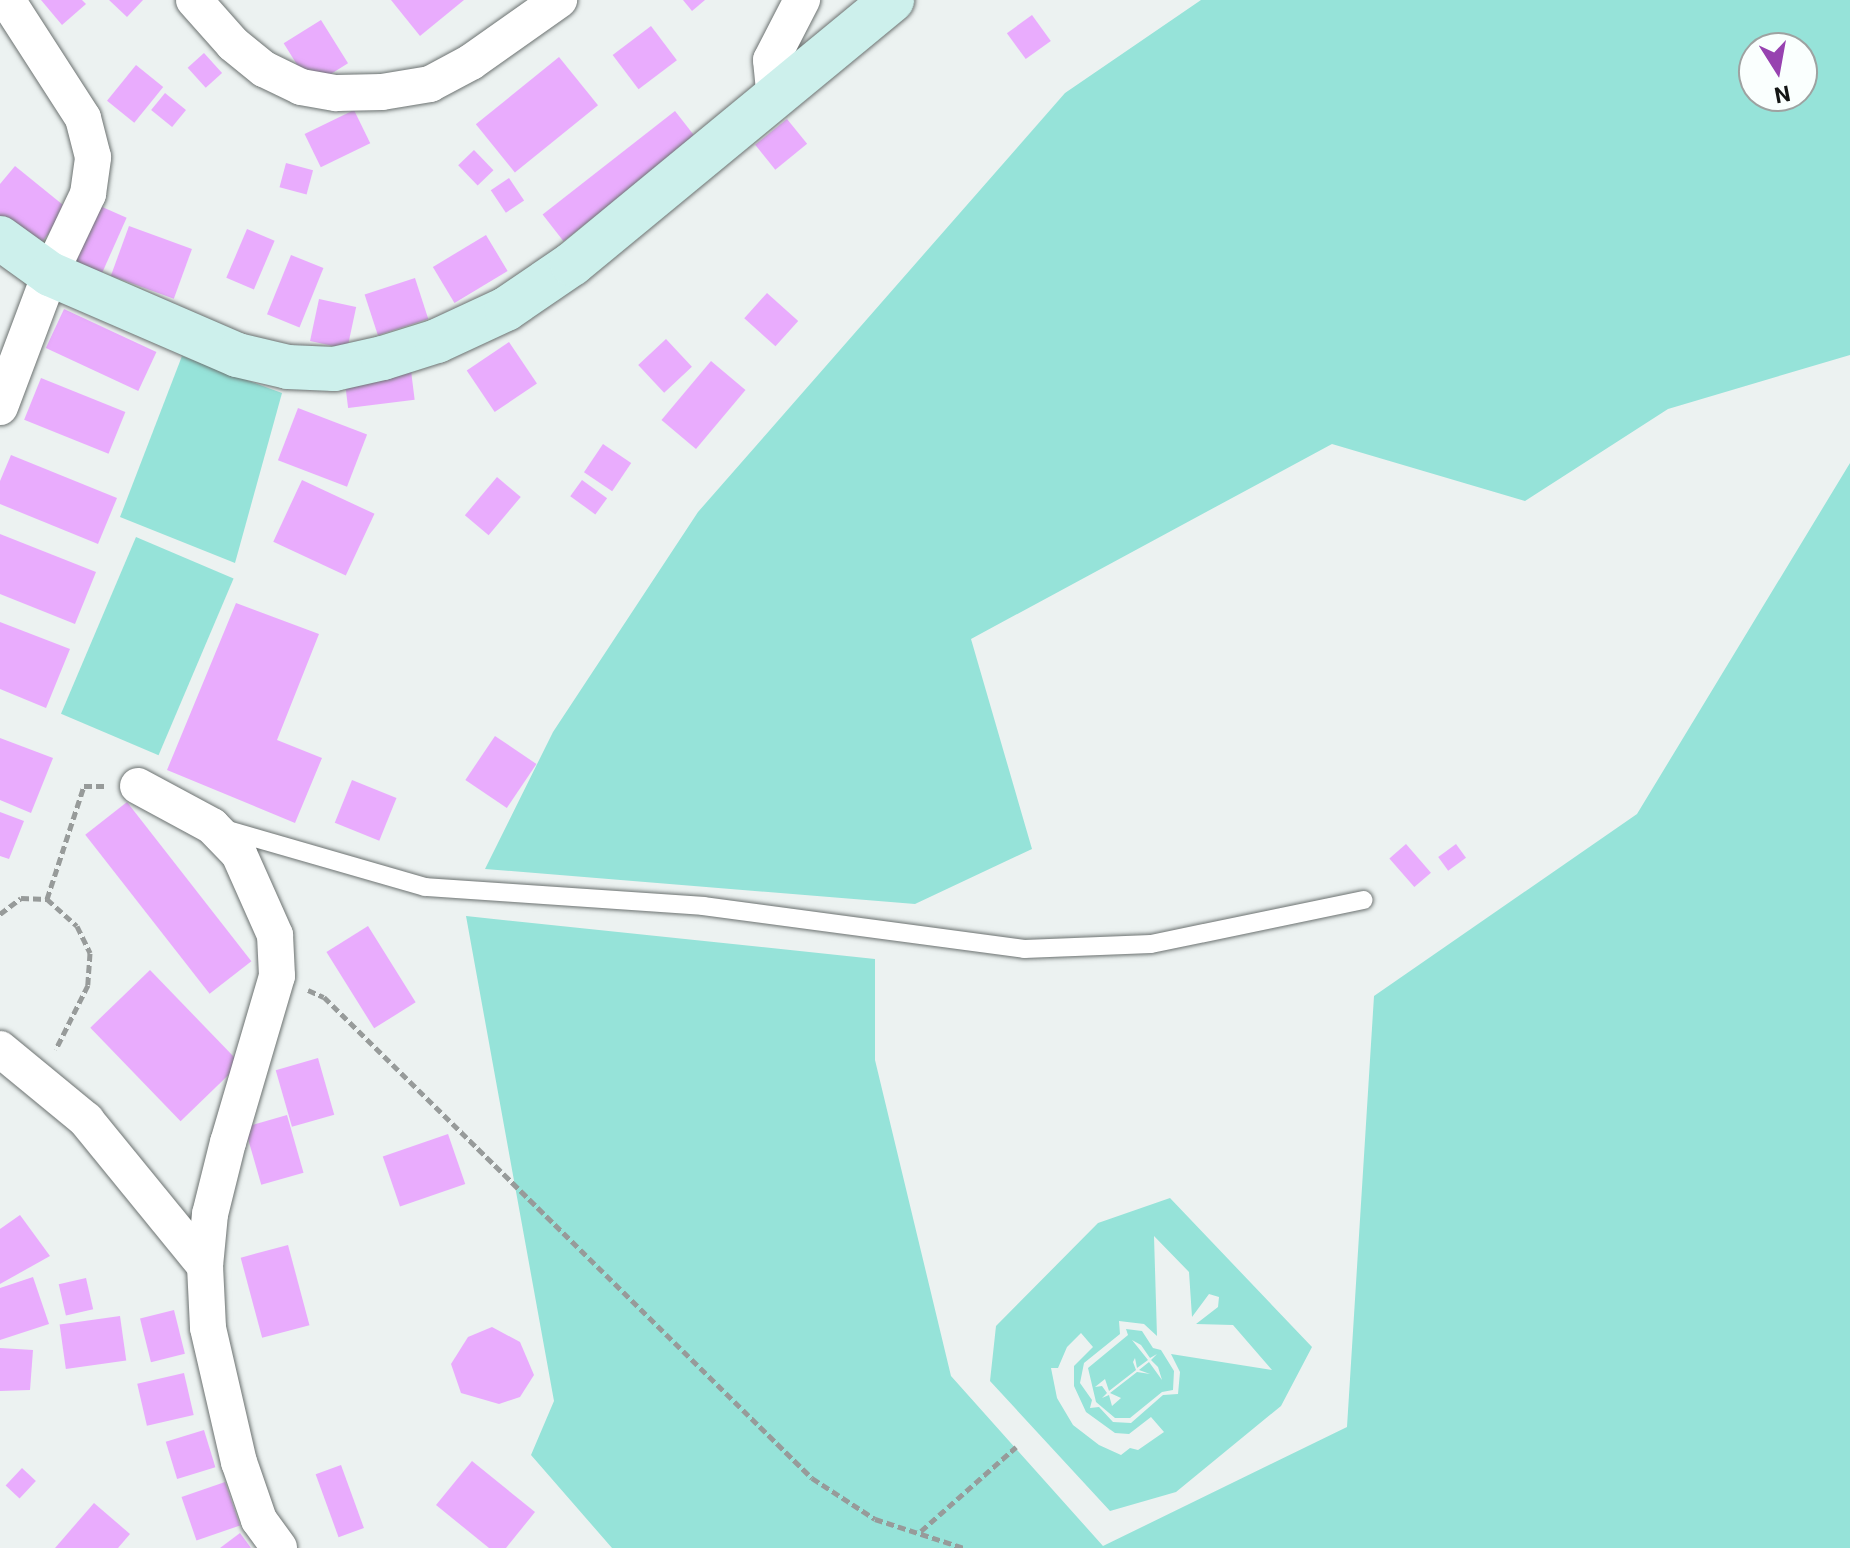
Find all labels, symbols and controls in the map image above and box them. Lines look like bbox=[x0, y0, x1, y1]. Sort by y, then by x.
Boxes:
north arrow bbox=[1738, 32, 1818, 112]
text: N bbox=[1772, 80, 1792, 108]

